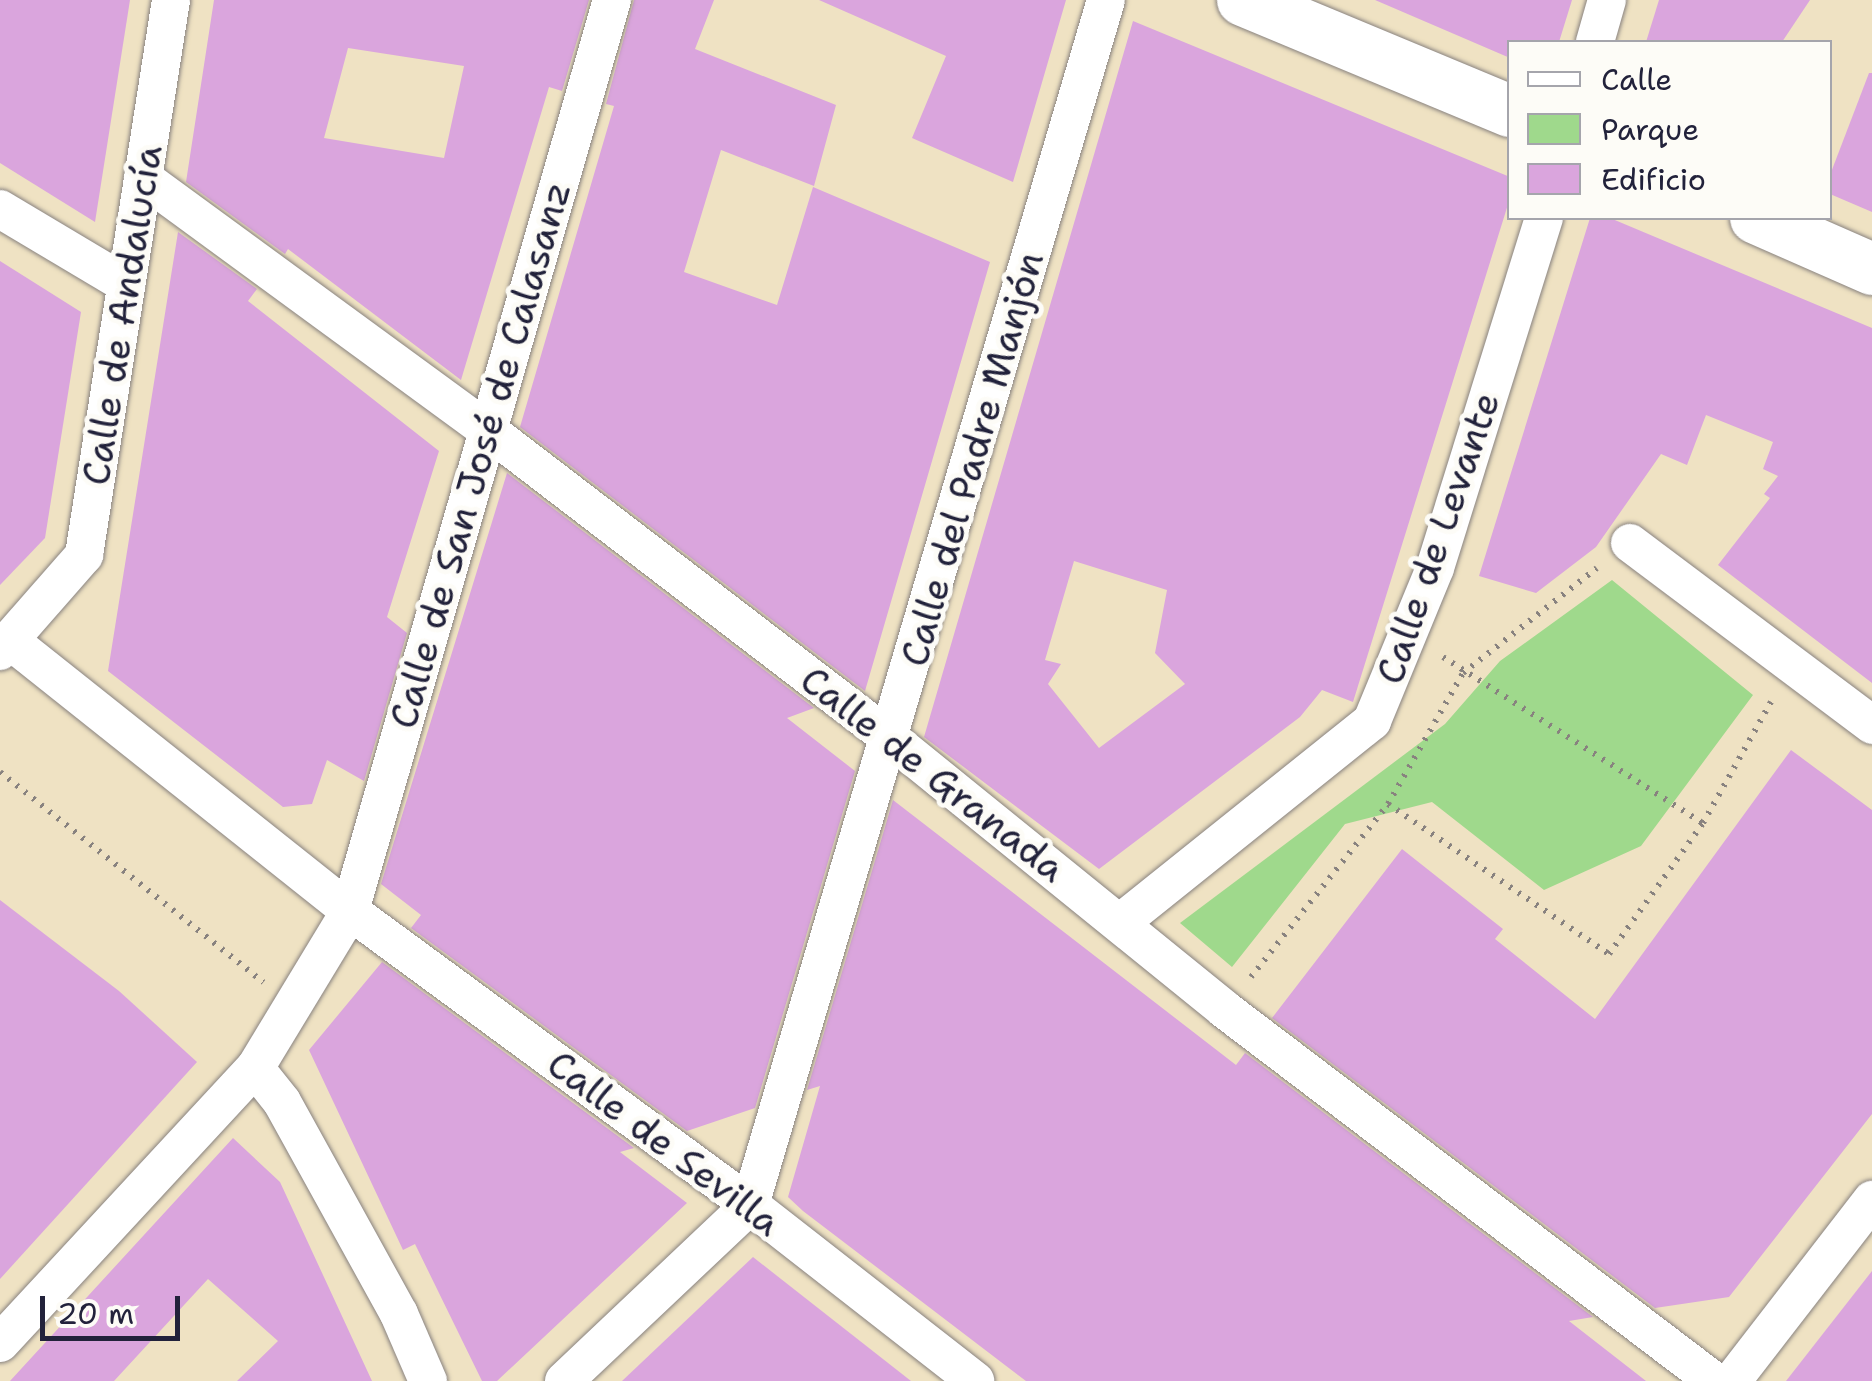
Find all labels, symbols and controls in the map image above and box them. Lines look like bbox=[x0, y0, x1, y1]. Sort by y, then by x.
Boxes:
legend bbox=[1507, 40, 1832, 220]
text: Calle bbox=[1601, 59, 1672, 100]
text: Parque bbox=[1601, 109, 1699, 150]
street label: Calle de Andalucía bbox=[73, 142, 171, 488]
text: Edificio bbox=[1601, 159, 1706, 200]
street label: Calle de San José de Calasanz bbox=[380, 176, 580, 734]
street label: Calle del Padre Manjón bbox=[891, 247, 1053, 671]
street label: Calle de Levante bbox=[1367, 386, 1509, 690]
street label: Calle de Granada bbox=[792, 656, 1074, 892]
street label: Calle de Sevilla bbox=[539, 1041, 789, 1245]
scale bar bbox=[45, 1276, 185, 1338]
text: 20 m bbox=[57, 1293, 134, 1334]

